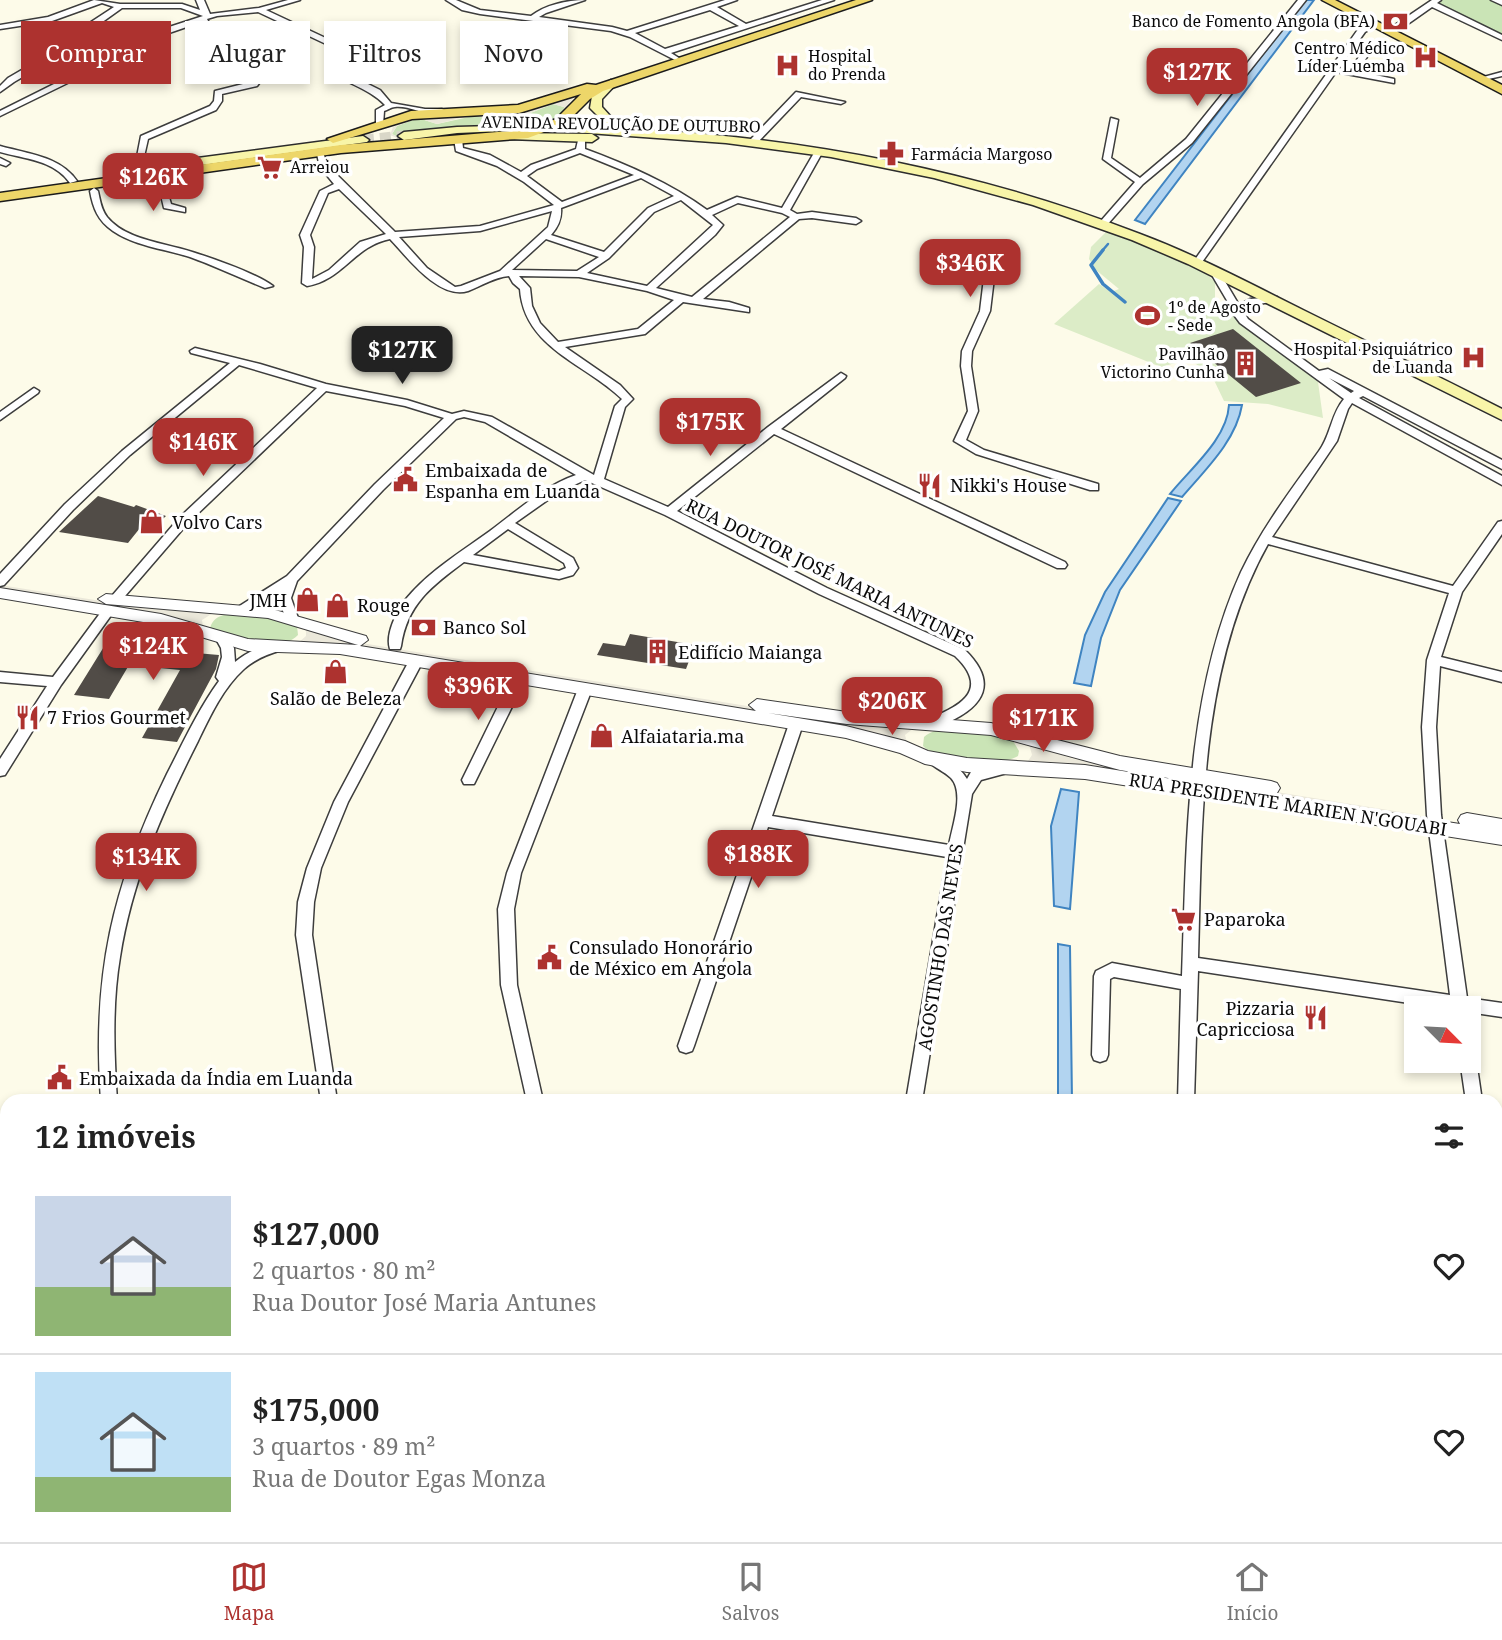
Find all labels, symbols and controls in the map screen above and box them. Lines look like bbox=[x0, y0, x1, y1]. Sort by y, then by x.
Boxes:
bank icon: Banco de Fomento Angola (BFA) bbox=[1381, 7, 1409, 35]
place label: Banco de Fomento Angola (BFA) bbox=[1132, 10, 1375, 32]
chip: Comprar bbox=[21, 21, 171, 84]
chip: Alugar bbox=[185, 21, 310, 84]
chip: Filtros bbox=[324, 21, 446, 84]
chip: Novo bbox=[460, 21, 568, 84]
place label: Centro Médico Líder Luemba bbox=[1294, 37, 1405, 77]
hospital icon: Centro Médico Líder Luemba bbox=[1411, 43, 1439, 71]
place label: Hospital do Prenda bbox=[808, 45, 886, 85]
pin: $127K bbox=[1148, 48, 1246, 108]
hospital icon: Hospital do Prenda bbox=[774, 51, 802, 79]
text: $127K bbox=[1163, 55, 1231, 87]
street label: AVENIDA REVOLUÇÃO DE OUTUBRO bbox=[481, 111, 761, 137]
pharmacy icon: Farmácia Margoso bbox=[877, 140, 905, 168]
place label: Farmácia Margoso bbox=[911, 143, 1052, 165]
supermarket icon: Arreiou bbox=[256, 153, 284, 181]
pin: $126K bbox=[104, 154, 202, 213]
place label: Arreiou bbox=[290, 156, 349, 178]
text: $126K bbox=[119, 160, 187, 192]
pin: $346K bbox=[921, 240, 1019, 299]
text: $346K bbox=[936, 246, 1004, 278]
place label: 1º de Agosto - Sede bbox=[1168, 296, 1261, 336]
sports icon: 1º de Agosto - Sede bbox=[1134, 302, 1162, 330]
pin: $127K bbox=[353, 326, 451, 386]
text: $127K bbox=[368, 333, 436, 365]
place label: Hospital Psiquiátrico de Luanda bbox=[1294, 338, 1453, 378]
place label: Pavilhão Victorino Cunha bbox=[1101, 343, 1225, 383]
hospital icon: Hospital Psiquiátrico de Luanda bbox=[1459, 344, 1487, 372]
building icon: Pavilhão Victorino Cunha bbox=[1231, 349, 1259, 377]
pin: $175K bbox=[661, 398, 759, 458]
text: $175K bbox=[676, 405, 744, 437]
pin: $146K bbox=[154, 419, 252, 478]
text: $146K bbox=[169, 425, 237, 457]
place label: Embaixada de Espanha em Luanda bbox=[425, 458, 600, 503]
public building icon: Embaixada de Espanha em Luanda bbox=[391, 466, 419, 494]
restaurant icon: Nikki's House bbox=[916, 471, 944, 499]
place label: Nikki's House bbox=[950, 473, 1067, 497]
street label: RUA DOUTOR JOSÉ MARIA ANTUNES bbox=[682, 493, 978, 653]
shop icon: Volvo Cars bbox=[138, 508, 166, 536]
place label: Volvo Cars bbox=[172, 510, 262, 534]
shop icon: JMH bbox=[293, 586, 321, 614]
place label: JMH bbox=[248, 588, 287, 612]
shop icon: Rouge bbox=[323, 591, 351, 619]
place label: Rouge bbox=[357, 593, 410, 617]
bank icon: Banco Sol bbox=[409, 613, 437, 641]
place label: Banco Sol bbox=[443, 615, 527, 639]
pin: $124K bbox=[104, 622, 202, 682]
text: $124K bbox=[119, 629, 187, 661]
building icon: Edifício Maianga bbox=[644, 638, 672, 666]
place label: Edifício Maianga bbox=[678, 640, 822, 664]
shop icon: Salão de Beleza bbox=[322, 657, 350, 685]
pin: $396K bbox=[429, 662, 527, 722]
text: $396K bbox=[444, 669, 512, 701]
pin: $206K bbox=[843, 678, 941, 737]
text: $206K bbox=[858, 684, 926, 716]
place label: Salão de Beleza bbox=[270, 686, 402, 710]
pin: $171K bbox=[994, 694, 1092, 754]
text: $171K bbox=[1009, 701, 1077, 733]
restaurant icon: 7 Frios Gourmet bbox=[13, 703, 41, 731]
place label: 7 Frios Gourmet bbox=[47, 705, 186, 729]
shop icon: Alfaiataria.ma bbox=[587, 722, 615, 750]
place label: Alfaiataria.ma bbox=[621, 724, 744, 748]
street label: RUA PRESIDENTE MARIEN N'GOUABI bbox=[1127, 767, 1449, 841]
pin: $188K bbox=[709, 830, 807, 890]
pin: $134K bbox=[97, 834, 195, 893]
text: $188K bbox=[724, 837, 792, 869]
text: $134K bbox=[112, 840, 180, 872]
street label: AGOSTINHO DAS NEVES bbox=[912, 842, 968, 1052]
supermarket icon: Paparoka bbox=[1170, 905, 1198, 933]
place label: Paparoka bbox=[1204, 907, 1286, 931]
place label: Consulado Honorário de México em Angola bbox=[569, 935, 753, 980]
public building icon: Consulado Honorário de México em Angola bbox=[535, 943, 563, 971]
place label: Pizzaria Capricciosa bbox=[1196, 996, 1295, 1041]
north arrow bbox=[1404, 996, 1480, 1073]
map controls bbox=[1404, 996, 1481, 1073]
restaurant icon: Pizzaria Capricciosa bbox=[1301, 1004, 1329, 1032]
public building icon: Embaixada da Índia em Luanda bbox=[45, 1064, 73, 1092]
place label: Embaixada da Índia em Luanda bbox=[79, 1066, 353, 1090]
text: 12 imóveis bbox=[35, 1116, 196, 1157]
icon: filters bbox=[1430, 1117, 1468, 1155]
text: $127,000 bbox=[252, 1213, 379, 1254]
icon: home bbox=[91, 1224, 175, 1308]
icon: heart bbox=[1430, 1247, 1468, 1285]
text: 2 quartos · 80 m² bbox=[252, 1254, 435, 1286]
text: Rua Doutor José Maria Antunes bbox=[252, 1286, 596, 1318]
text: $175,000 bbox=[252, 1389, 379, 1430]
icon: home bbox=[91, 1400, 175, 1484]
icon: heart bbox=[1430, 1423, 1468, 1461]
text: 3 quartos · 89 m² bbox=[252, 1430, 435, 1462]
text: Rua de Doutor Egas Monza bbox=[252, 1462, 546, 1494]
tab: Mapa bbox=[224, 1558, 275, 1626]
tab: Salvos bbox=[722, 1558, 779, 1626]
tab: Início bbox=[1227, 1558, 1278, 1626]

